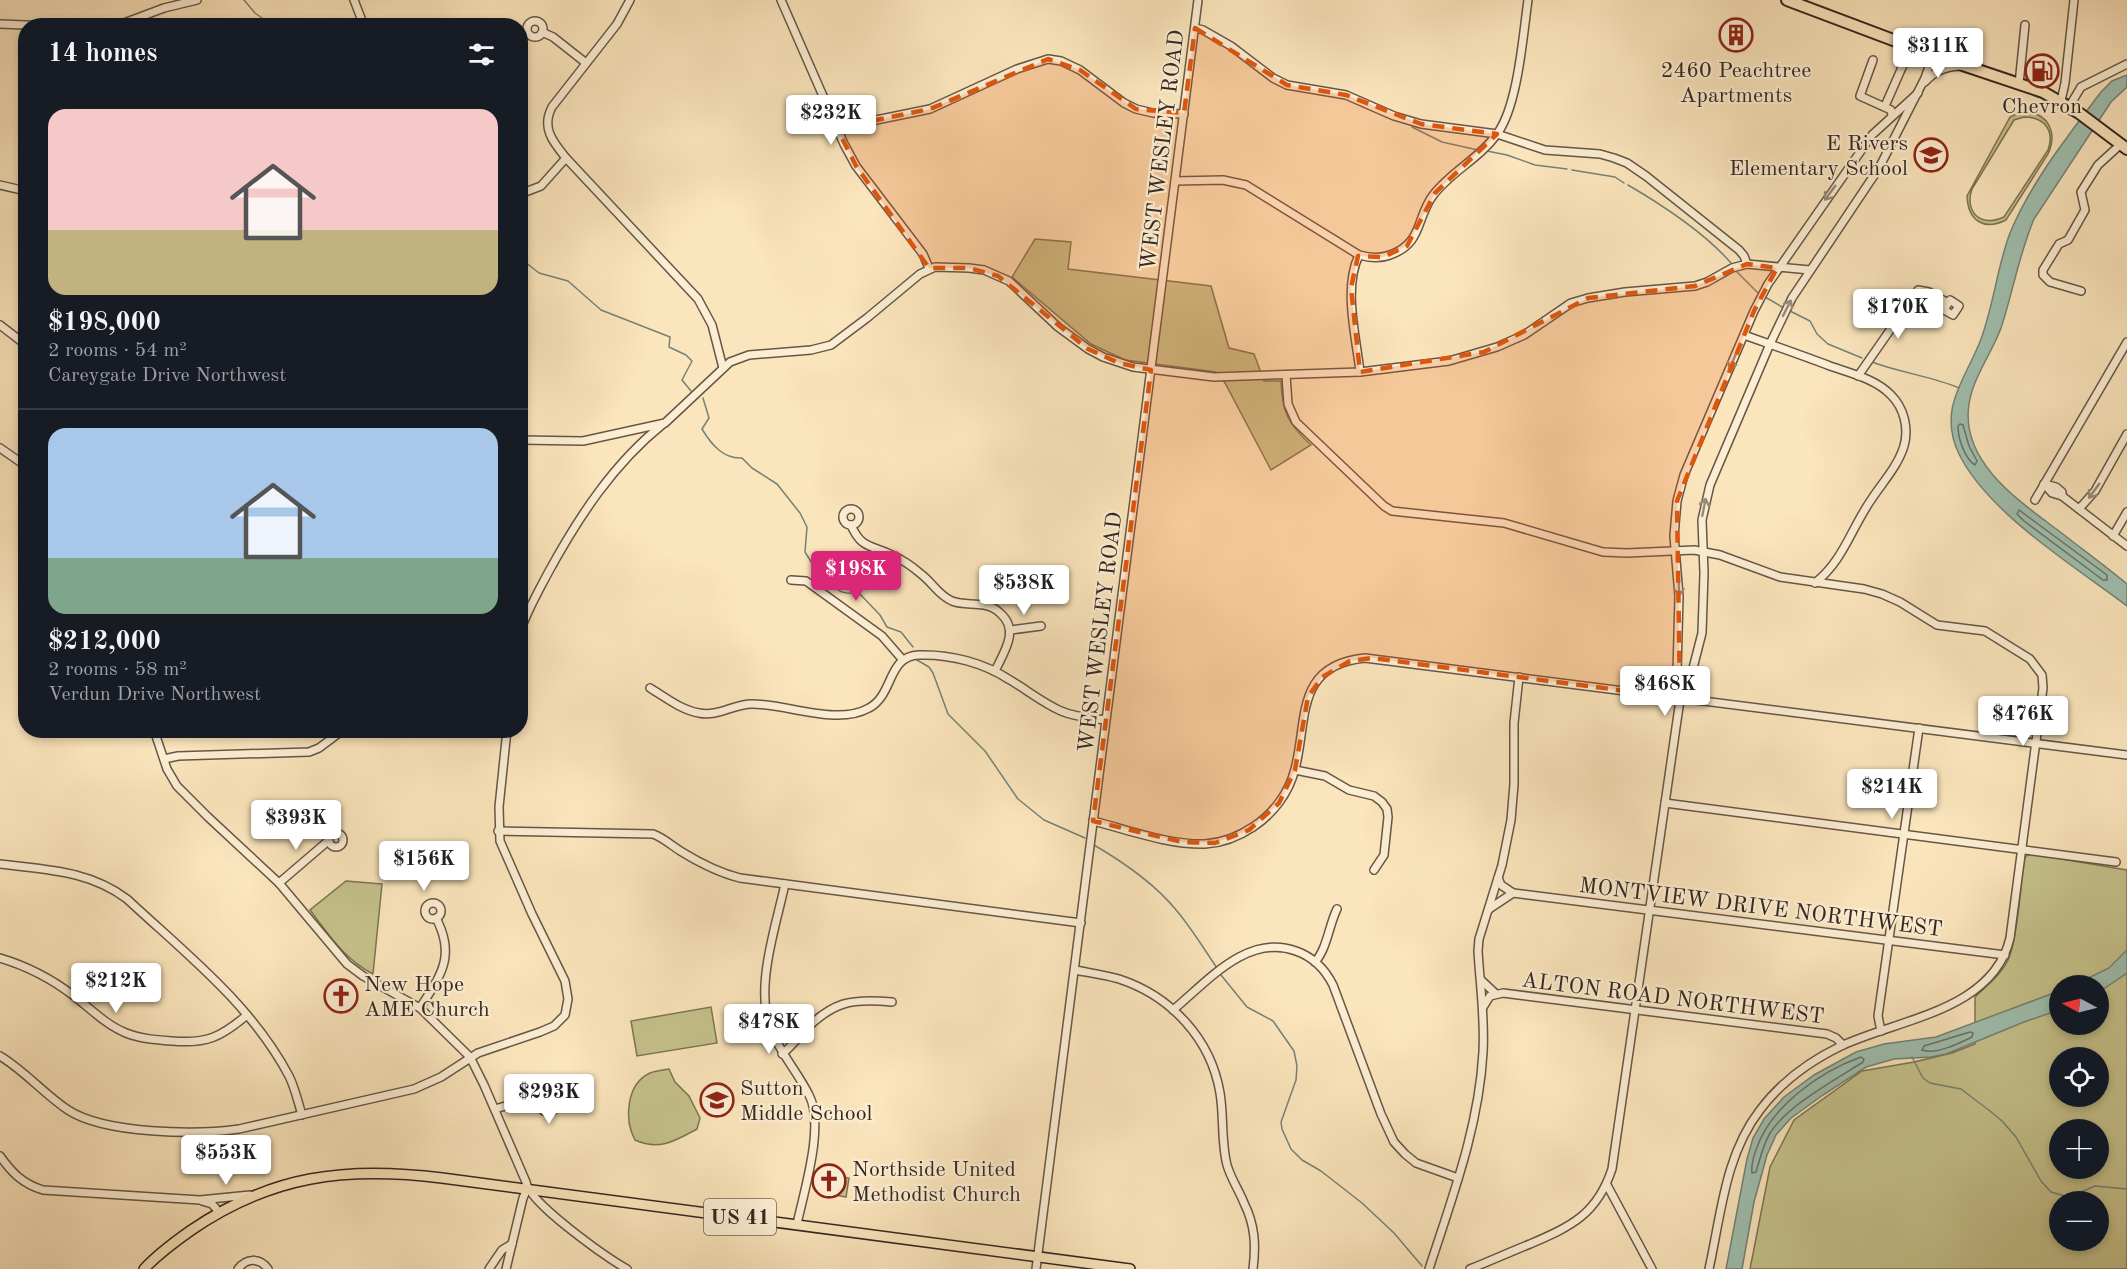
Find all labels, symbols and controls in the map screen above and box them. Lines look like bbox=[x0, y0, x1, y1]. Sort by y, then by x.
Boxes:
building icon: 2460 Peachtree Apartments bbox=[1718, 17, 1754, 53]
pin: $311K bbox=[1896, 28, 1980, 79]
street label: WEST WESLEY ROAD bbox=[1137, 29, 1189, 272]
text: $311K bbox=[1907, 37, 1969, 57]
icon: filters bbox=[465, 38, 498, 71]
text: 14 homes bbox=[48, 41, 157, 67]
fuel station icon: Chevron bbox=[2024, 53, 2060, 89]
place label: 2460 Peachtree Apartments bbox=[1661, 60, 1811, 107]
pin: $232K bbox=[789, 95, 873, 146]
place label: Chevron bbox=[2002, 96, 2082, 118]
text: $232K bbox=[800, 104, 862, 124]
place label: E Rivers Elementary School bbox=[1729, 133, 1908, 180]
school or university icon: E Rivers Elementary School bbox=[1913, 137, 1949, 173]
icon: home bbox=[219, 148, 327, 256]
one-way arrow bbox=[1824, 185, 1836, 201]
pin: $170K bbox=[1856, 289, 1940, 340]
text: $170K bbox=[1867, 298, 1929, 318]
one-way arrow bbox=[1782, 299, 1794, 317]
text: $198,000 bbox=[48, 310, 161, 336]
text: 2 rooms · 54 m² bbox=[48, 341, 187, 361]
one-way arrow bbox=[1726, 352, 1738, 370]
text: Careygate Drive Northwest bbox=[48, 366, 286, 386]
icon: home bbox=[219, 467, 327, 575]
one-way arrow bbox=[2088, 482, 2100, 498]
one-way arrow bbox=[1699, 498, 1710, 517]
street label: WEST WESLEY ROAD bbox=[1075, 511, 1127, 754]
pin: $198K bbox=[814, 551, 898, 602]
text: $198K bbox=[825, 560, 887, 580]
pin: $538K bbox=[982, 565, 1066, 616]
text: $538K bbox=[993, 574, 1055, 594]
one-way arrow bbox=[1673, 576, 1684, 596]
text: $212,000 bbox=[48, 629, 161, 655]
text: 2 rooms · 58 m² bbox=[48, 660, 187, 680]
pin: $468K bbox=[1623, 666, 1707, 717]
text: $468K bbox=[1634, 675, 1696, 695]
text: Verdun Drive Northwest bbox=[48, 685, 261, 705]
pin: $476K bbox=[1981, 696, 2065, 747]
text: $476K bbox=[1992, 705, 2054, 725]
pin: $214K bbox=[1850, 769, 1934, 820]
text: $214K bbox=[1861, 778, 1923, 798]
pin: $393K bbox=[254, 800, 338, 851]
text: $393K bbox=[265, 809, 327, 829]
pin: $156K bbox=[382, 841, 466, 892]
text: $156K bbox=[393, 850, 455, 870]
street label: MONTVIEW DRIVE NORTHWEST bbox=[1578, 875, 1944, 941]
pin: $212K bbox=[74, 963, 158, 1014]
street label: ALTON ROAD NORTHWEST bbox=[1520, 969, 1825, 1028]
text: $212K bbox=[85, 972, 147, 992]
place label: New Hope AME Church bbox=[364, 974, 490, 1021]
north arrow bbox=[2049, 975, 2109, 1035]
map controls bbox=[2049, 975, 2109, 1251]
church icon: New Hope AME Church bbox=[323, 978, 359, 1014]
pin: $478K bbox=[727, 1004, 811, 1055]
text: $478K bbox=[738, 1013, 800, 1033]
button: locate bbox=[2049, 1047, 2109, 1107]
pin: $293K bbox=[507, 1074, 591, 1125]
place label: Sutton Middle School bbox=[740, 1078, 873, 1125]
school or university icon: Sutton Middle School bbox=[699, 1082, 735, 1118]
text: $293K bbox=[518, 1083, 580, 1103]
button: + bbox=[2049, 1119, 2109, 1179]
pin: $553K bbox=[184, 1135, 268, 1186]
text: $553K bbox=[195, 1144, 257, 1164]
place label: Northside United Methodist Church bbox=[852, 1159, 1021, 1206]
church icon: Northside United Methodist Church bbox=[811, 1163, 847, 1199]
button: − bbox=[2049, 1191, 2109, 1251]
road number: US 41 bbox=[704, 1199, 776, 1235]

